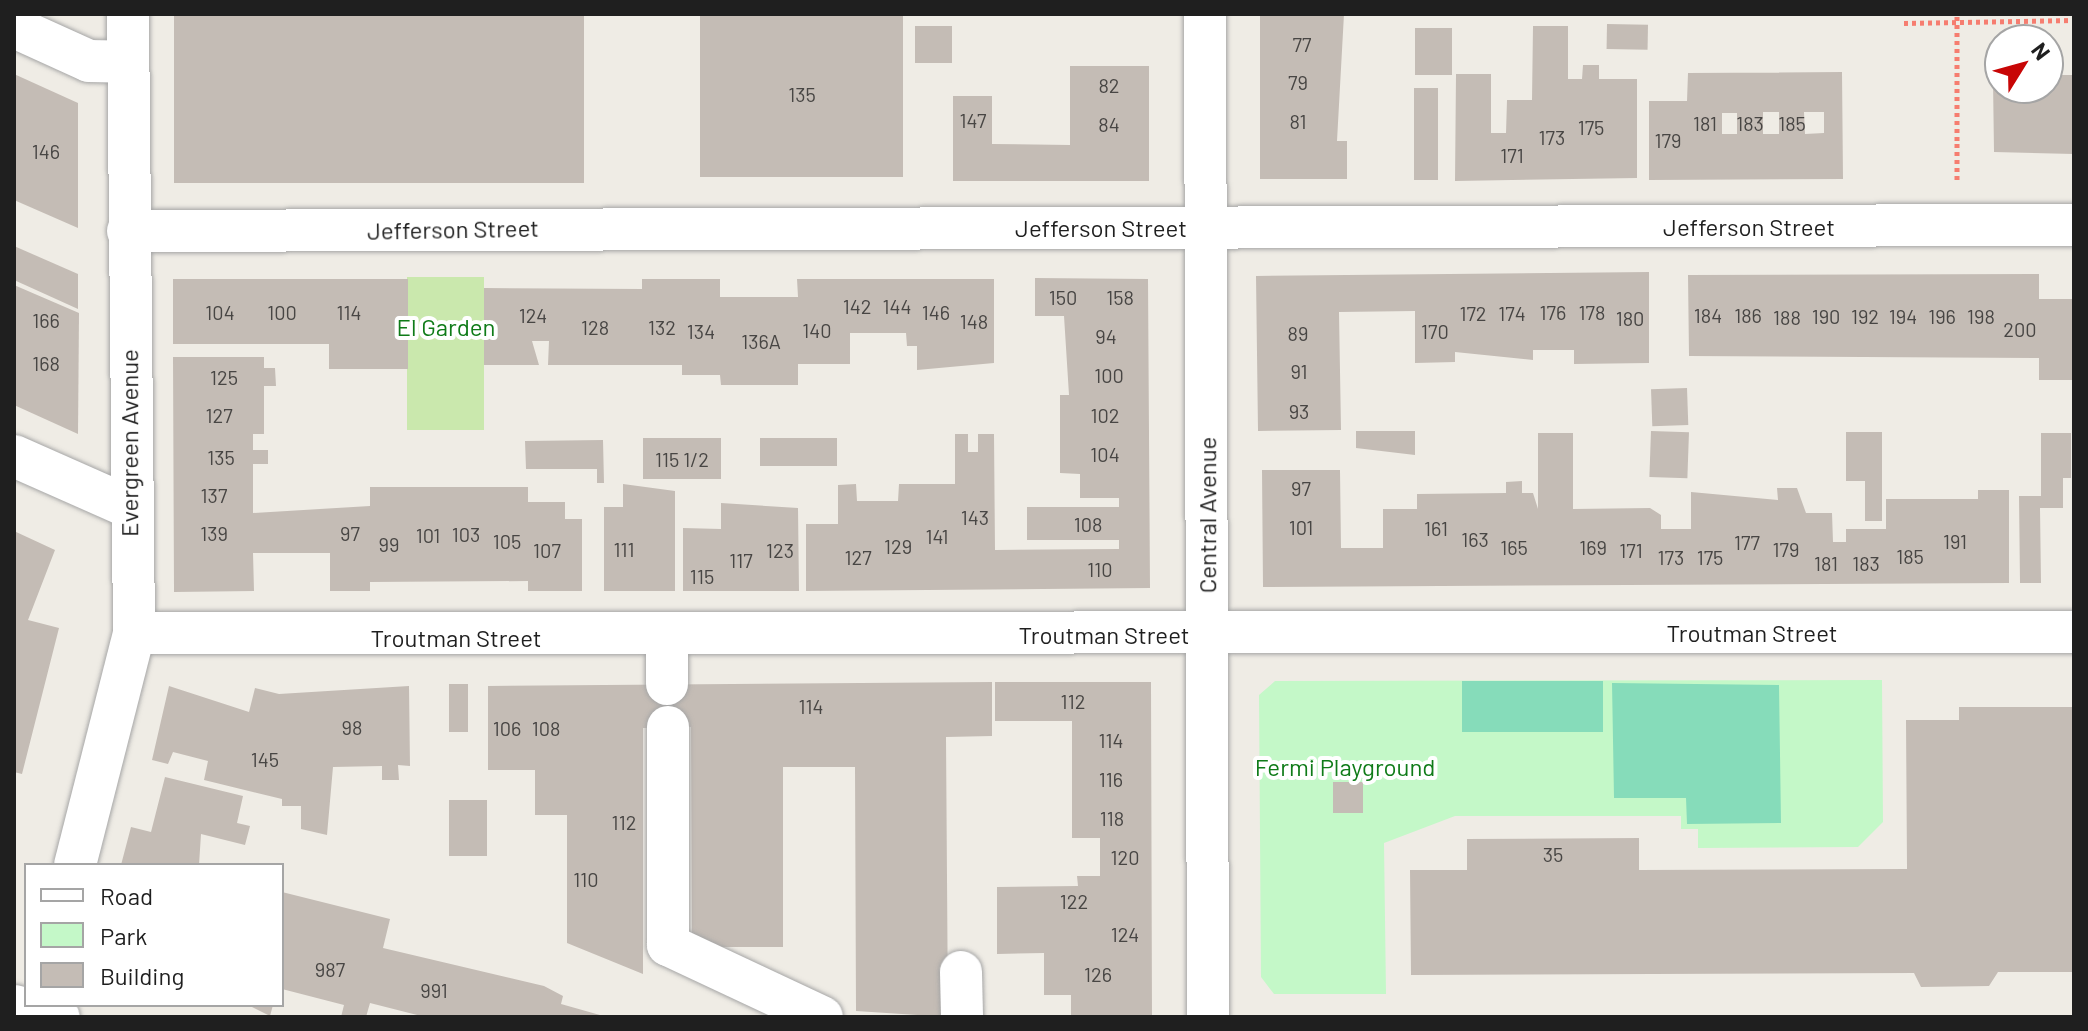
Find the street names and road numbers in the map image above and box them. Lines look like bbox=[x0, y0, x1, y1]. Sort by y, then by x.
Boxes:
street label: Jefferson Street bbox=[367, 213, 539, 245]
street label: Jefferson Street bbox=[1663, 213, 1835, 241]
street label: Jefferson Street bbox=[1015, 214, 1187, 242]
street label: Evergreen Avenue bbox=[115, 349, 143, 537]
street label: Central Avenue bbox=[1193, 437, 1221, 593]
street label: Troutman Street bbox=[1666, 619, 1838, 647]
street label: Troutman Street bbox=[1018, 621, 1190, 649]
street label: Troutman Street bbox=[370, 624, 542, 652]

